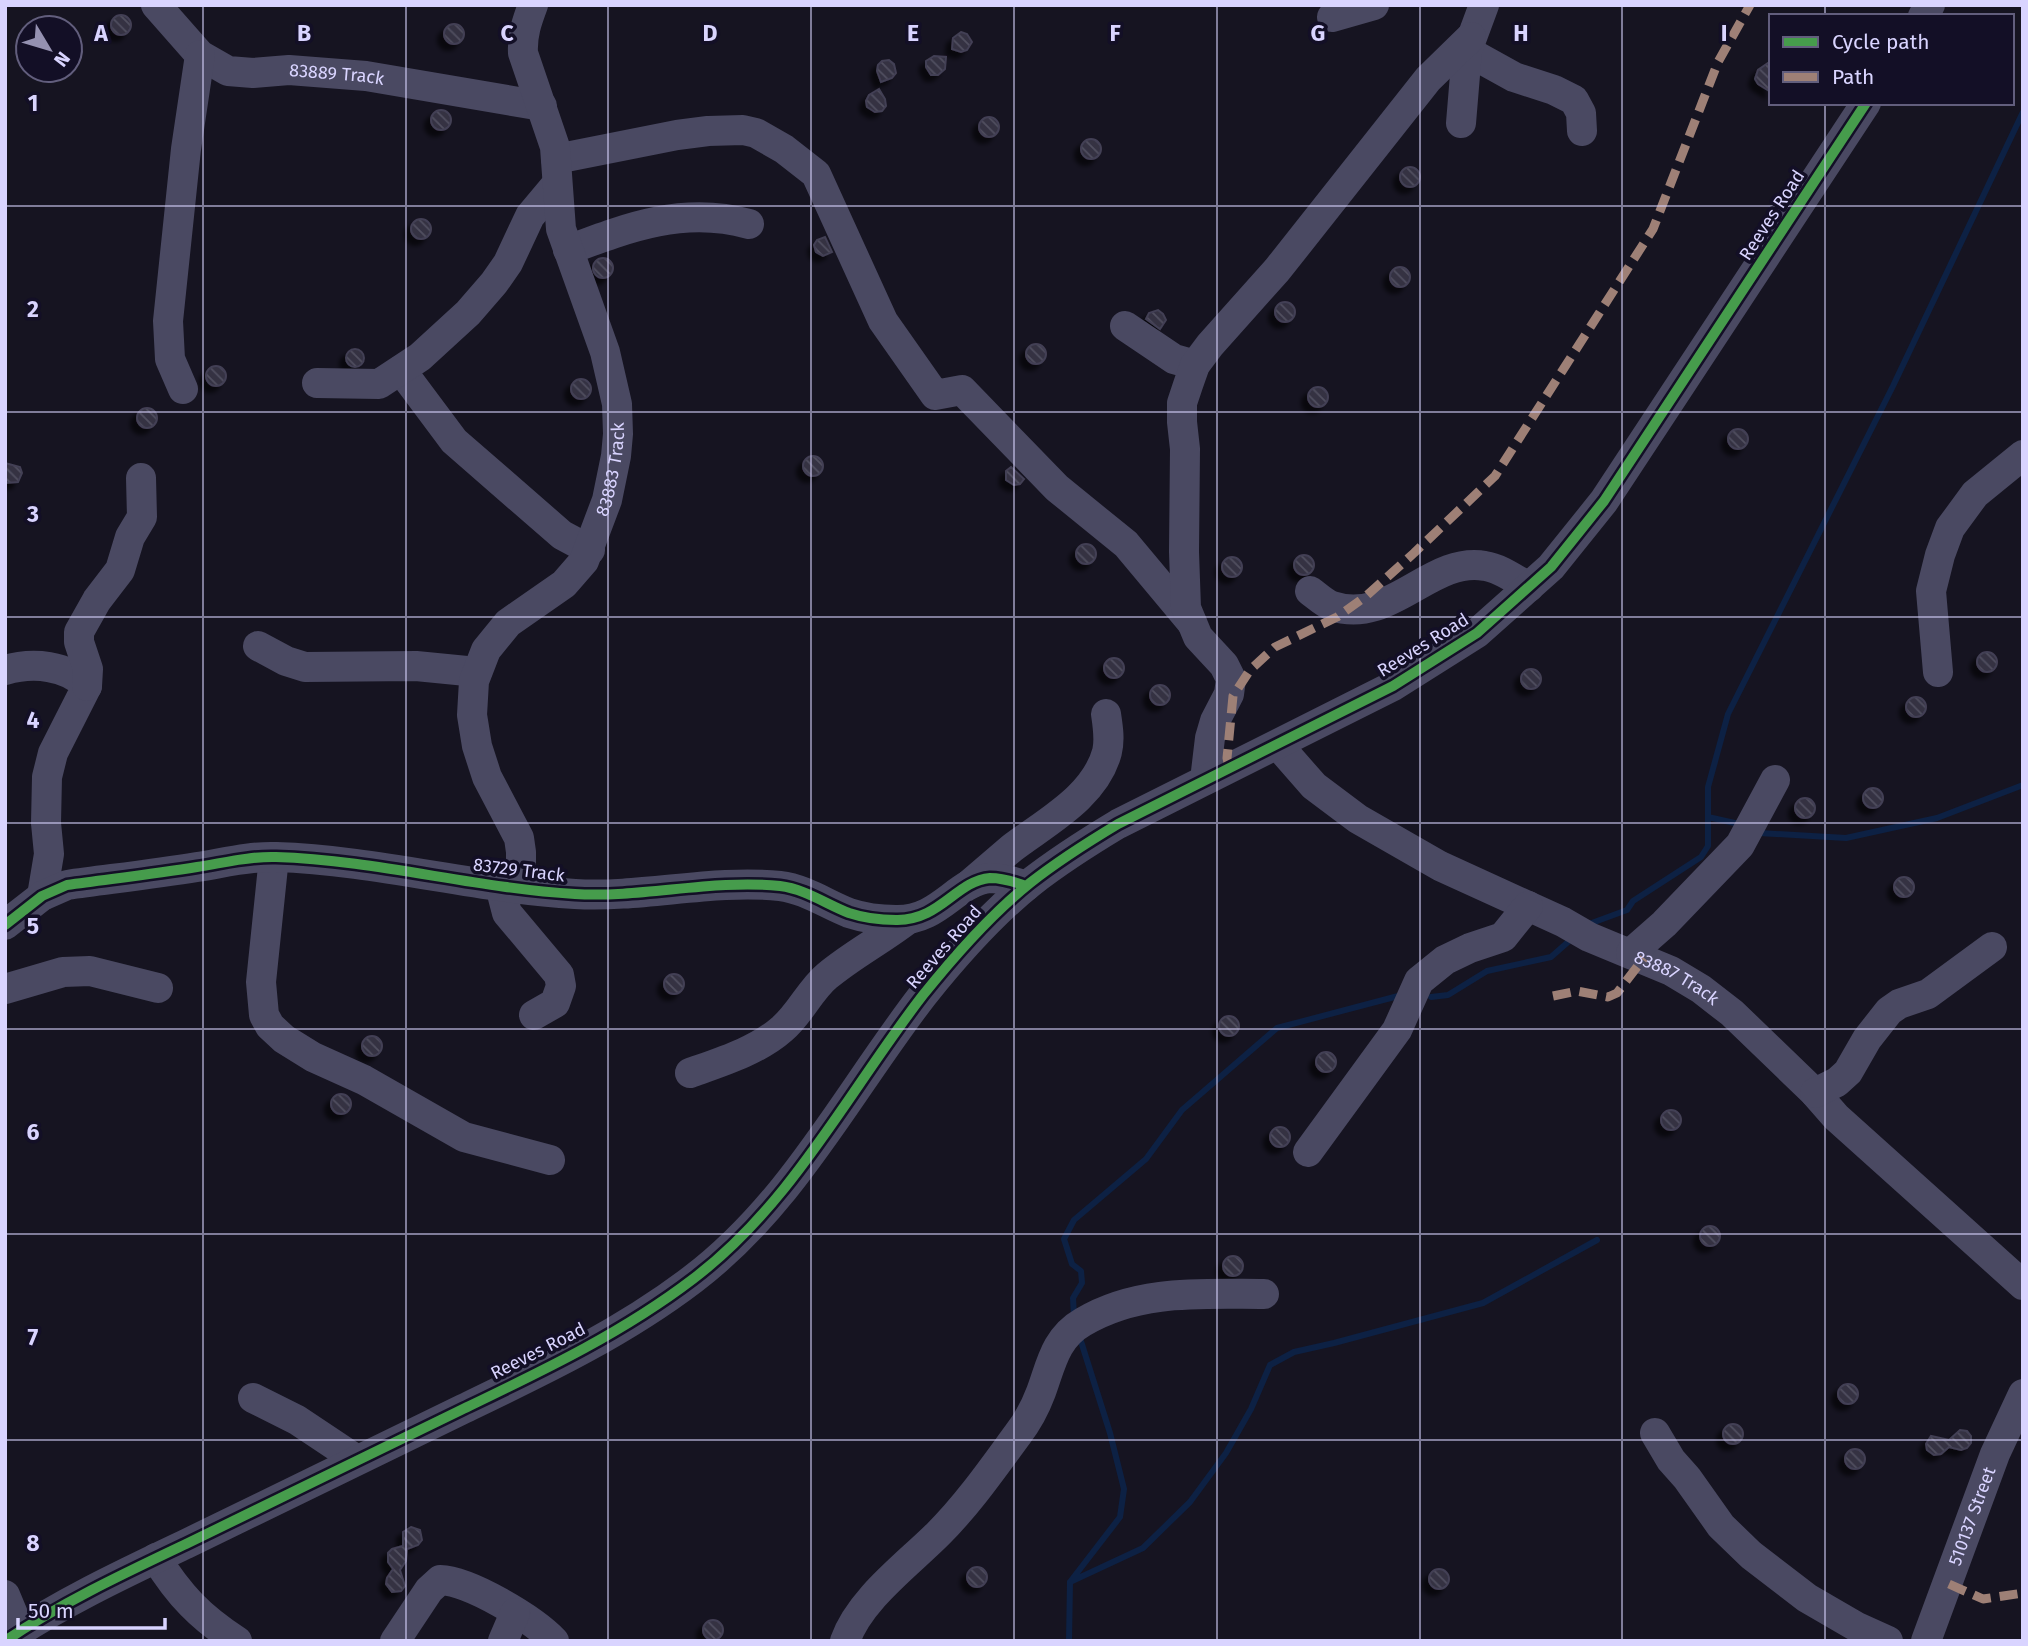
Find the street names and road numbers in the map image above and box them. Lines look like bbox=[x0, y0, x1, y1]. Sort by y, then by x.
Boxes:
street label: 83889 Track bbox=[288, 59, 387, 90]
street label: Reeves Road bbox=[1735, 166, 1809, 264]
street label: 83883 Track bbox=[591, 421, 629, 519]
street label: Reeves Road bbox=[1373, 608, 1473, 682]
street label: 83729 Track bbox=[472, 853, 567, 887]
street label: Reeves Road bbox=[902, 901, 986, 993]
street label: 83887 Track bbox=[1631, 946, 1724, 1010]
street label: Reeves Road bbox=[487, 1318, 589, 1384]
street label: 510137 Street bbox=[1944, 1463, 2001, 1569]

